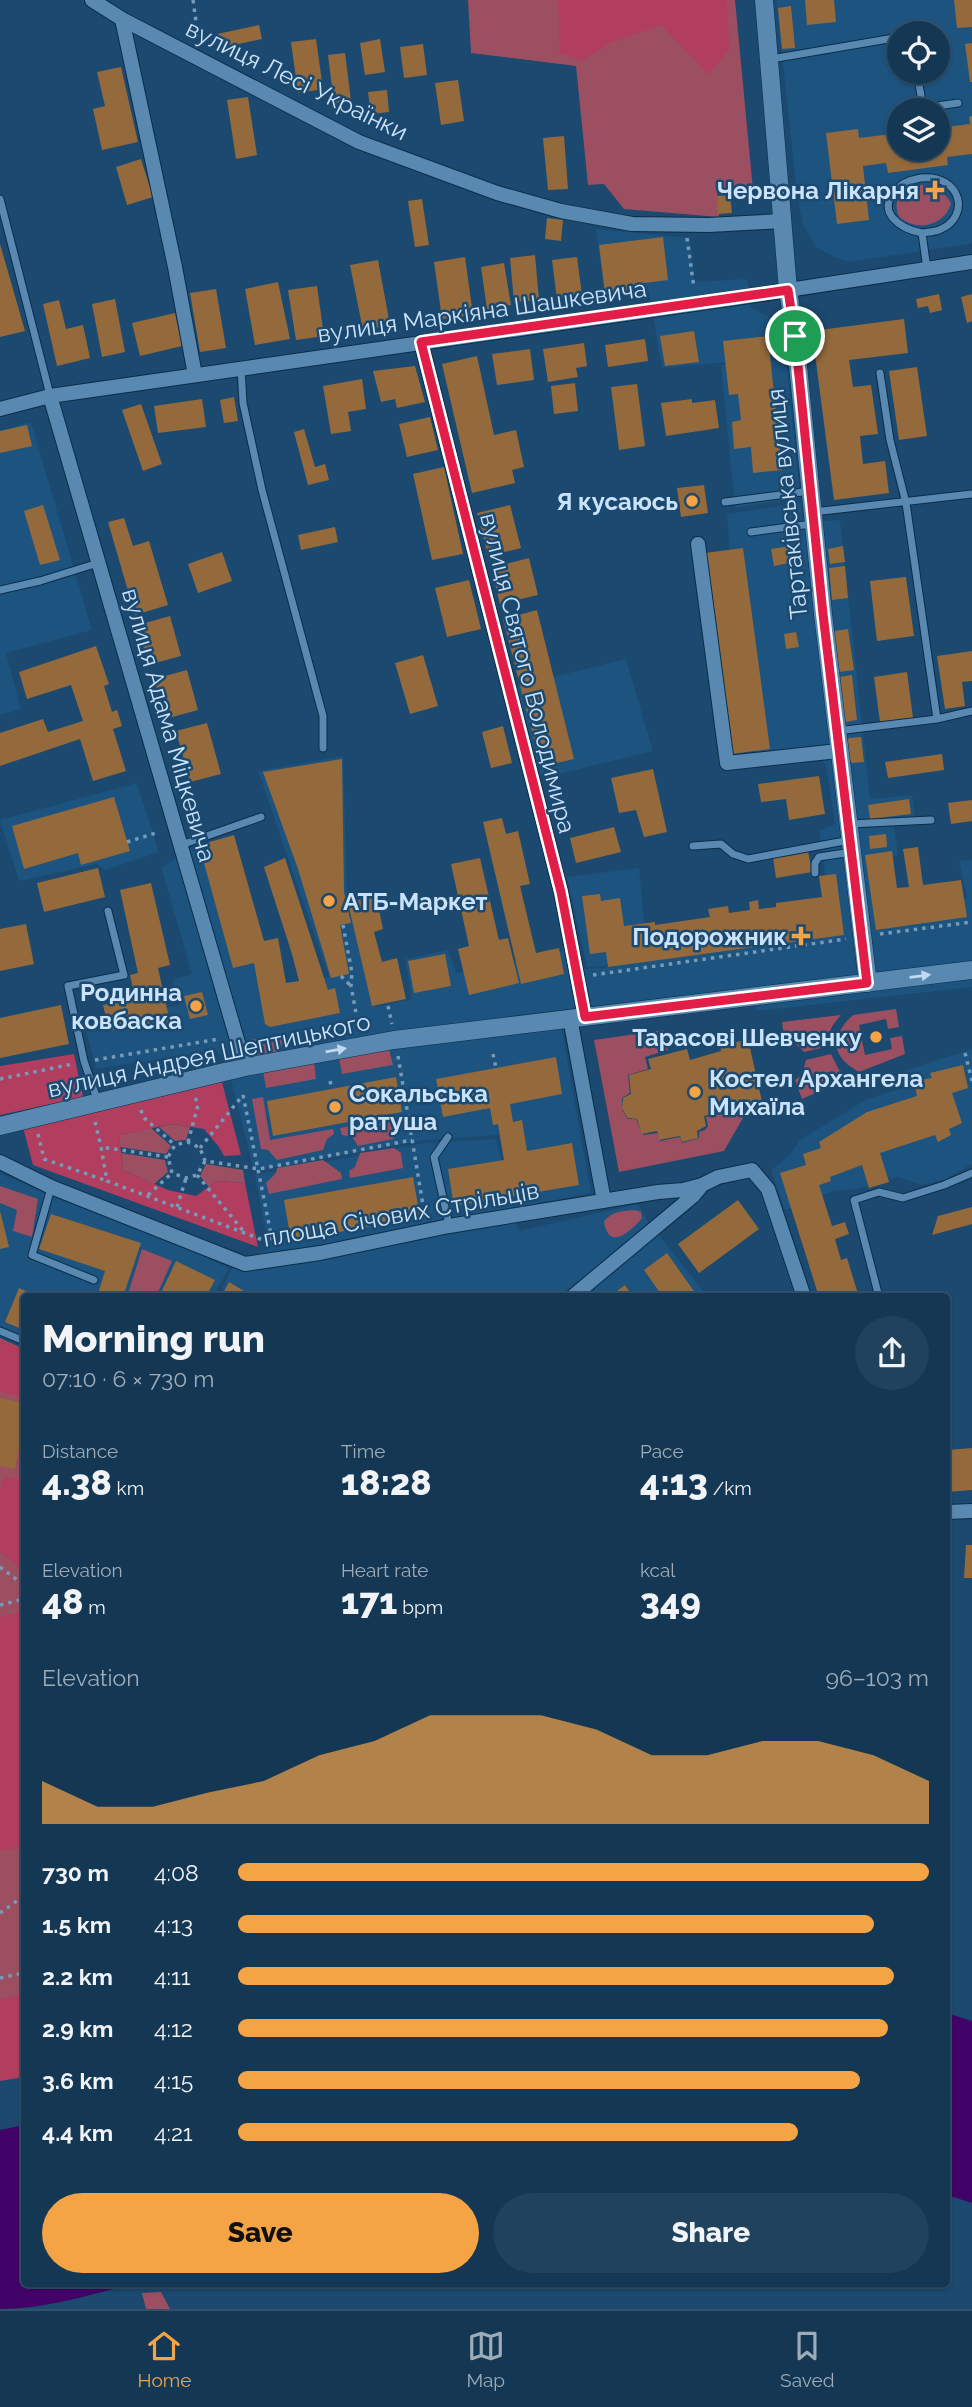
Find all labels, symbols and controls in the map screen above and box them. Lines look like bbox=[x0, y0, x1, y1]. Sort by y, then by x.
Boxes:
street label: вулиця Лесі Українки bbox=[181, 14, 413, 146]
map controls bbox=[887, 21, 950, 161]
button: locate bbox=[887, 21, 950, 84]
button: layers bbox=[887, 98, 950, 161]
place label: Червона Лікарня bbox=[717, 176, 919, 205]
marker: Червона Лікарня bbox=[925, 180, 945, 200]
street label: вулиця Маркіяна Шашкевича bbox=[316, 274, 648, 348]
pin bbox=[765, 306, 825, 366]
icon: arrive bbox=[776, 317, 814, 355]
street label: Тартаківська вулиця bbox=[760, 387, 814, 621]
place label: Я кусаюсь bbox=[556, 487, 678, 516]
marker: Я кусаюсь bbox=[684, 493, 700, 509]
street label: вулиця Святого Володимира bbox=[474, 510, 582, 836]
street label: вулиця Адама Міцкевича bbox=[116, 585, 222, 865]
place label: АТБ-Маркет bbox=[343, 887, 488, 916]
marker: АТБ-Маркет bbox=[321, 893, 337, 909]
place label: Подорожник bbox=[632, 922, 787, 951]
marker: Подорожник bbox=[793, 928, 809, 944]
one-way arrow bbox=[909, 971, 931, 982]
place label: Родинна ковбаска bbox=[71, 978, 182, 1035]
marker: Родинна ковбаска bbox=[188, 998, 204, 1014]
street label: вулиця Андрея Шептицького bbox=[45, 1007, 373, 1103]
place label: Тарасові Шевченку bbox=[632, 1023, 862, 1052]
marker: Тарасові Шевченку bbox=[868, 1029, 884, 1045]
one-way arrow bbox=[325, 1044, 347, 1055]
place label: Костел Архангела Михаїла bbox=[709, 1064, 923, 1121]
place label: Сокальська ратуша bbox=[349, 1079, 488, 1136]
marker: Костел Архангела Михаїла bbox=[687, 1084, 703, 1100]
marker: Сокальська ратуша bbox=[327, 1099, 343, 1115]
street label: площа Січових Стрільців bbox=[261, 1175, 541, 1253]
text: Morning run bbox=[42, 1316, 265, 1361]
button: share bbox=[855, 1316, 929, 1390]
text: 07:10 · 6 × 730 m bbox=[42, 1365, 214, 1392]
text: Distance bbox=[42, 1440, 118, 1462]
text: Time bbox=[341, 1440, 385, 1462]
text: Pace bbox=[640, 1440, 684, 1462]
text: 4.38 bbox=[42, 1462, 112, 1503]
text: 18:28 bbox=[341, 1462, 432, 1503]
text: 4:13 bbox=[640, 1462, 708, 1503]
text: km bbox=[112, 1477, 144, 1499]
text: /km bbox=[708, 1477, 752, 1499]
text: Elevation bbox=[42, 1559, 123, 1581]
text: Heart rate bbox=[341, 1559, 429, 1581]
text: kcal bbox=[640, 1559, 676, 1581]
text: 48 bbox=[42, 1581, 83, 1622]
text: 171 bbox=[341, 1581, 397, 1622]
text: 349 bbox=[640, 1581, 701, 1622]
text: m bbox=[83, 1596, 106, 1618]
text: bpm bbox=[397, 1596, 443, 1618]
text: Elevation bbox=[42, 1664, 140, 1691]
text: 96–103 m bbox=[825, 1664, 929, 1691]
text: 730 m bbox=[42, 1859, 109, 1886]
text: 4:08 bbox=[154, 1859, 199, 1886]
text: 1.5 km bbox=[42, 1911, 111, 1938]
text: 4:13 bbox=[154, 1911, 193, 1938]
text: 2.2 km bbox=[42, 1963, 113, 1990]
text: 4:11 bbox=[154, 1963, 191, 1990]
text: 2.9 km bbox=[42, 2015, 113, 2042]
text: 4:12 bbox=[154, 2015, 193, 2042]
text: 3.6 km bbox=[42, 2067, 114, 2094]
text: 4:15 bbox=[154, 2067, 193, 2094]
text: 4.4 km bbox=[42, 2119, 113, 2146]
text: 4:21 bbox=[154, 2119, 193, 2146]
button: Save bbox=[42, 2193, 479, 2273]
button: Share bbox=[493, 2193, 929, 2273]
tab: Home bbox=[138, 2327, 191, 2391]
tab: Map bbox=[466, 2327, 505, 2391]
tab: Saved bbox=[780, 2327, 834, 2391]

